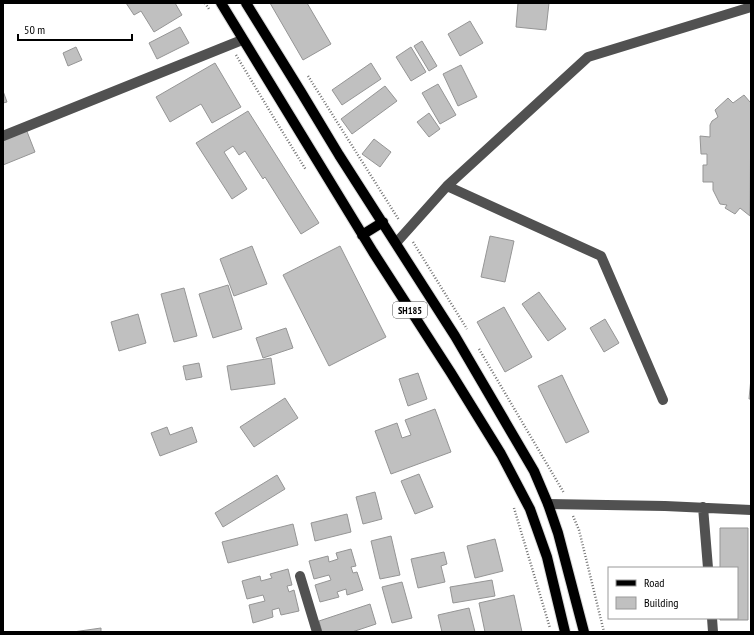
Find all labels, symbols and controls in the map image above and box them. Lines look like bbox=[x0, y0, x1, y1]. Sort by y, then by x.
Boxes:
scale bar bbox=[18, 16, 132, 42]
text: 50 m bbox=[24, 22, 45, 37]
road number: SH185 bbox=[393, 302, 427, 318]
legend bbox=[608, 567, 738, 619]
text: Road bbox=[644, 575, 664, 590]
text: Building bbox=[644, 595, 679, 610]

